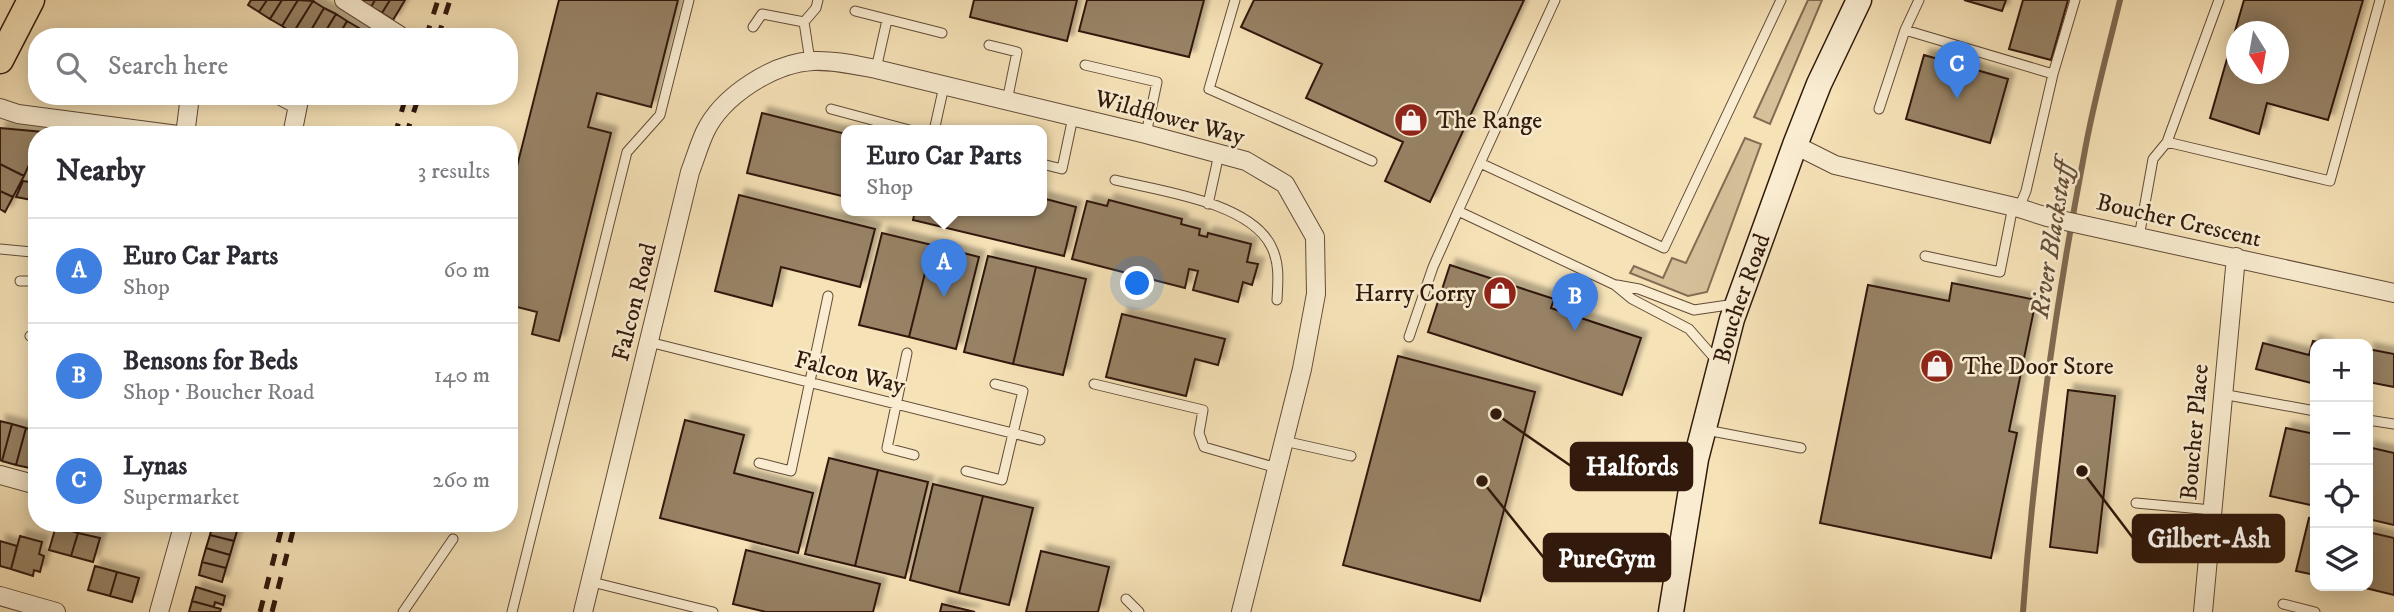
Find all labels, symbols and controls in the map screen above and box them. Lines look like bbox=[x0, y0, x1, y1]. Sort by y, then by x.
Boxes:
north arrow bbox=[2226, 21, 2289, 84]
search box bbox=[28, 28, 518, 105]
pin: C bbox=[1934, 41, 1980, 99]
icon: search bbox=[52, 48, 90, 86]
text: Search here bbox=[108, 50, 228, 83]
street label: Wildflower Way bbox=[1091, 83, 1249, 153]
shop icon: The Range bbox=[1392, 101, 1430, 139]
place label: The Range bbox=[1436, 106, 1542, 136]
popup bbox=[841, 125, 1047, 216]
text: Euro Car Parts bbox=[866, 140, 1022, 173]
water label: River Blackstaff bbox=[2024, 151, 2082, 321]
text: Nearby bbox=[56, 153, 145, 190]
text: 3 results bbox=[418, 157, 490, 186]
text: Shop bbox=[866, 173, 913, 202]
street label: Boucher Crescent bbox=[2093, 187, 2264, 255]
street label: Boucher Road bbox=[1707, 230, 1778, 367]
pin: A bbox=[921, 239, 967, 297]
text: Euro Car Parts bbox=[123, 240, 278, 273]
street label: Falcon Road bbox=[606, 240, 664, 364]
text: A bbox=[72, 256, 86, 285]
text: 60 m bbox=[443, 256, 490, 285]
your location bbox=[1120, 266, 1154, 300]
text: Shop bbox=[123, 273, 170, 302]
pin: B bbox=[1552, 273, 1598, 331]
shop icon: Harry Corry bbox=[1481, 274, 1519, 312]
place label: Harry Corry bbox=[1354, 279, 1477, 309]
map controls bbox=[2310, 339, 2373, 591]
button: + bbox=[2310, 339, 2373, 402]
text: Bensons for Beds bbox=[123, 345, 298, 378]
street label: Falcon Way bbox=[791, 345, 909, 401]
shop icon: The Door Store bbox=[1918, 347, 1956, 385]
place label: The Door Store bbox=[1962, 352, 2114, 382]
text: B bbox=[72, 361, 86, 390]
text: 140 m bbox=[434, 361, 490, 390]
street label: Boucher Place bbox=[2174, 363, 2216, 502]
text: Shop · Boucher Road bbox=[123, 378, 315, 407]
button: − bbox=[2310, 402, 2373, 465]
callout: Halfords bbox=[1571, 443, 1692, 490]
text: Lynas bbox=[123, 450, 187, 483]
text: Halfords bbox=[1586, 451, 1679, 484]
button: locate bbox=[2310, 465, 2373, 528]
text: C bbox=[71, 466, 87, 495]
text: 260 m bbox=[432, 466, 490, 495]
text: Supermarket bbox=[123, 483, 239, 512]
callout: Gilbert-Ash bbox=[2133, 515, 2284, 562]
text: Gilbert-Ash bbox=[2147, 523, 2271, 556]
button: layers bbox=[2310, 528, 2373, 591]
callout: PureGym bbox=[1544, 534, 1670, 581]
text: PureGym bbox=[1558, 543, 1657, 576]

